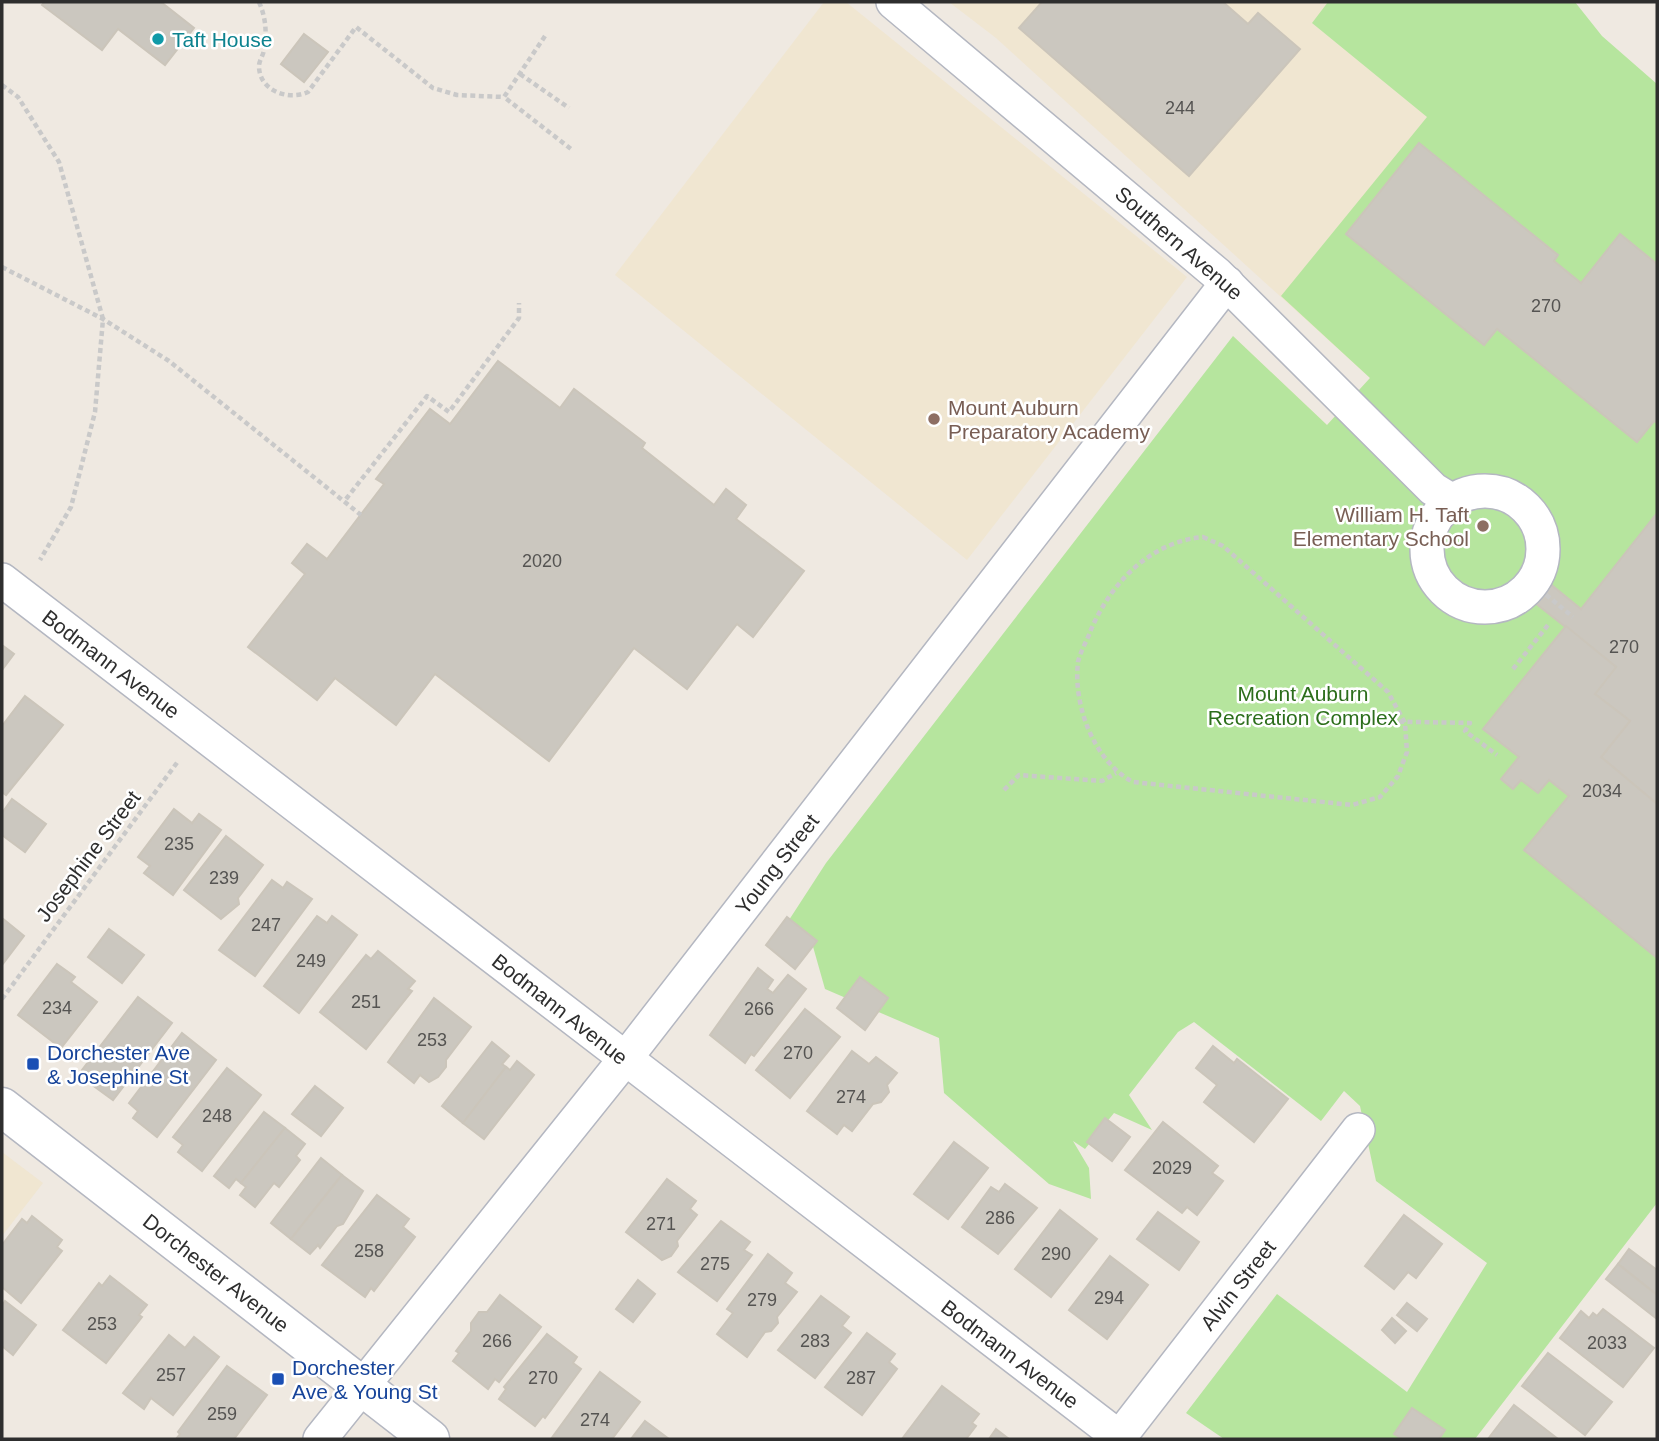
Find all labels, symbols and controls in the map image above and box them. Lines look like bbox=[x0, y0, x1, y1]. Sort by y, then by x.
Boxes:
place label: Taft House bbox=[172, 28, 272, 51]
marker: Taft House bbox=[150, 31, 166, 47]
house number: 244 bbox=[1165, 98, 1195, 118]
street label: Southern Avenue bbox=[1111, 182, 1247, 304]
house number: 270 bbox=[1531, 296, 1561, 316]
place label: Mount Auburn Preparatory Academy bbox=[948, 396, 1150, 443]
marker: Mount Auburn Preparatory Academy bbox=[926, 411, 942, 427]
place label: William H. Taft Elementary School bbox=[1293, 503, 1469, 550]
marker: William H. Taft Elementary School bbox=[1475, 518, 1491, 534]
house number: 2020 bbox=[522, 551, 562, 571]
street label: Bodmann Avenue bbox=[38, 605, 184, 723]
house number: 270 bbox=[1609, 637, 1639, 657]
park label: Mount Auburn Recreation Complex bbox=[1208, 682, 1399, 729]
house number: 2034 bbox=[1582, 781, 1622, 801]
street label: Josephine Street bbox=[31, 786, 145, 926]
street label: Young Street bbox=[731, 809, 823, 919]
house number: 235 bbox=[164, 834, 194, 854]
house number: 239 bbox=[209, 868, 239, 888]
house number: 247 bbox=[251, 915, 281, 935]
street label: Bodmann Avenue bbox=[488, 949, 632, 1069]
house number: 249 bbox=[296, 951, 326, 971]
house number: 251 bbox=[351, 992, 381, 1012]
house number: 234 bbox=[42, 998, 72, 1018]
house number: 266 bbox=[744, 999, 774, 1019]
house number: 253 bbox=[417, 1030, 447, 1050]
place label: Dorchester Ave & Josephine St bbox=[47, 1041, 190, 1088]
house number: 270 bbox=[783, 1043, 813, 1063]
marker: Dorchester Ave & Josephine St bbox=[25, 1056, 41, 1072]
house number: 274 bbox=[836, 1087, 866, 1107]
house number: 248 bbox=[202, 1106, 232, 1126]
house number: 2029 bbox=[1152, 1158, 1192, 1178]
house number: 286 bbox=[985, 1208, 1015, 1228]
street label: Dorchester Avenue bbox=[139, 1209, 293, 1337]
house number: 271 bbox=[646, 1214, 676, 1234]
street label: Alvin Street bbox=[1196, 1235, 1280, 1334]
house number: 258 bbox=[354, 1241, 384, 1261]
house number: 290 bbox=[1041, 1244, 1071, 1264]
house number: 275 bbox=[700, 1254, 730, 1274]
house number: 294 bbox=[1094, 1288, 1124, 1308]
house number: 279 bbox=[747, 1290, 777, 1310]
street label: Bodmann Avenue bbox=[937, 1295, 1083, 1413]
house number: 253 bbox=[87, 1314, 117, 1334]
house number: 266 bbox=[482, 1331, 512, 1351]
house number: 283 bbox=[800, 1331, 830, 1351]
house number: 2033 bbox=[1587, 1333, 1627, 1353]
place label: Dorchester Ave & Young St bbox=[292, 1356, 438, 1403]
house number: 257 bbox=[156, 1365, 186, 1385]
house number: 270 bbox=[528, 1368, 558, 1388]
house number: 287 bbox=[846, 1368, 876, 1388]
marker: Dorchester Ave & Young St bbox=[270, 1371, 286, 1387]
house number: 259 bbox=[207, 1404, 237, 1424]
house number: 274 bbox=[580, 1410, 610, 1430]

